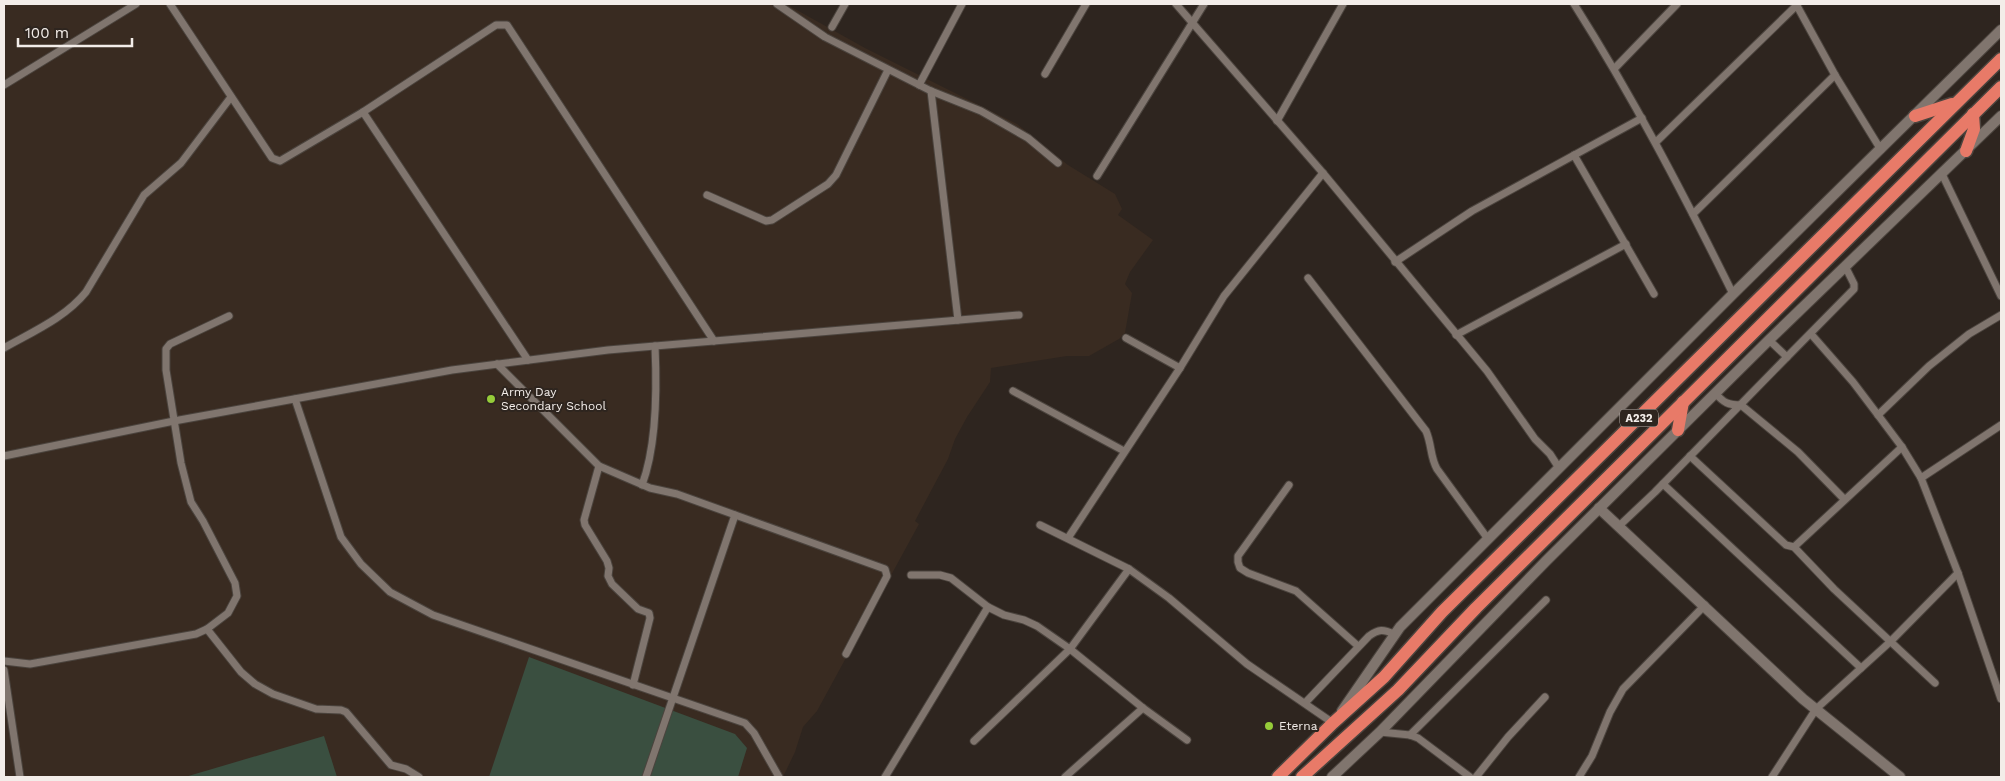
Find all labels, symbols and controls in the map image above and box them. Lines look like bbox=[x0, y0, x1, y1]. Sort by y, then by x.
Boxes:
scale bar bbox=[18, 15, 131, 47]
text: 100 m bbox=[25, 24, 69, 42]
place label: Army Day Secondary School bbox=[501, 385, 606, 413]
marker: Army Day Secondary School bbox=[485, 393, 497, 405]
road number: A232 bbox=[1620, 409, 1658, 426]
place label: Eterna bbox=[1279, 719, 1318, 733]
marker: Eterna bbox=[1263, 720, 1275, 732]

